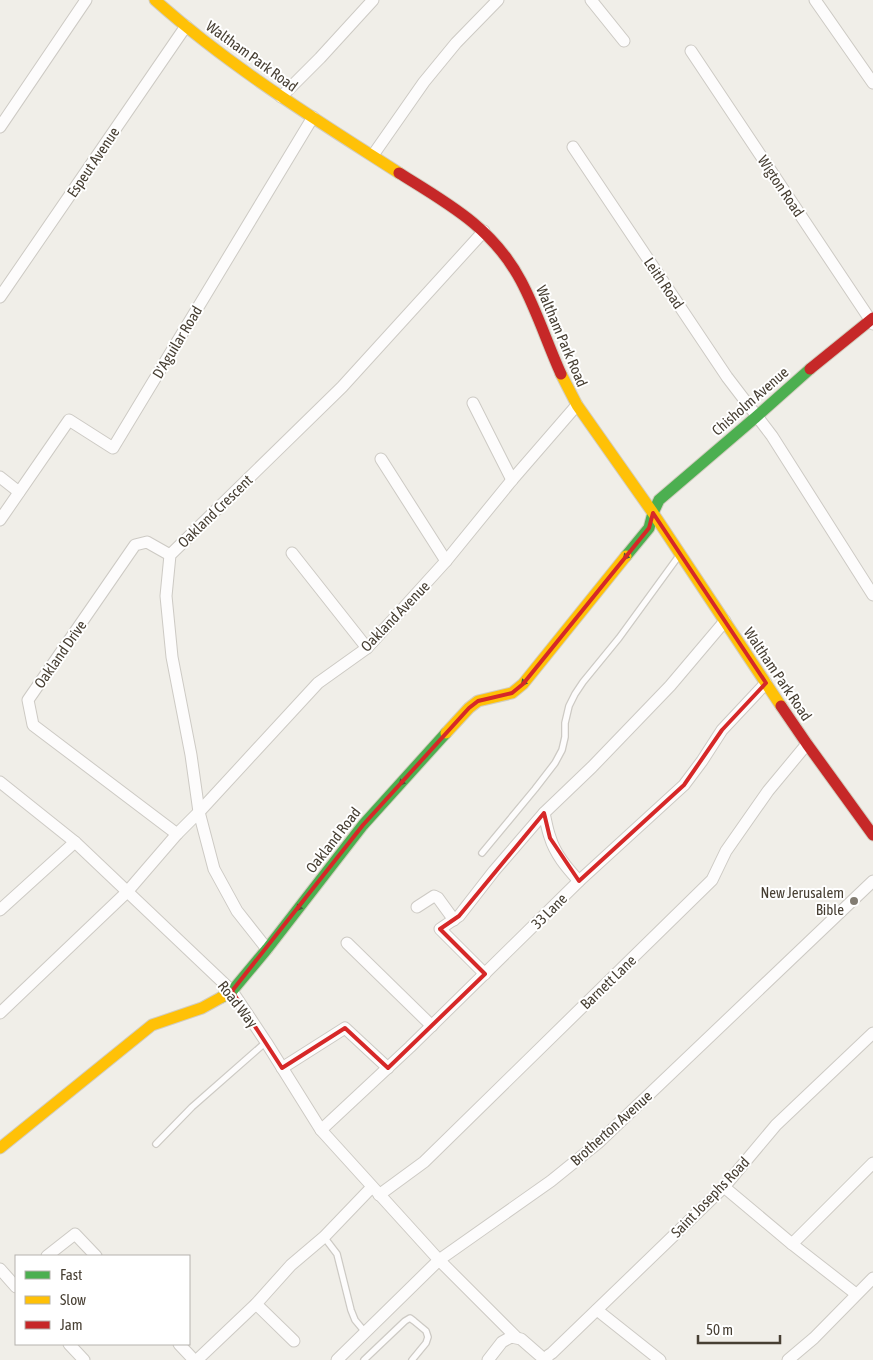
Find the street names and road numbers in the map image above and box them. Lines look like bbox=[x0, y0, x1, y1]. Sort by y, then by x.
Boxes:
street label: Waltham Park Road bbox=[203, 17, 301, 95]
street label: Espeut Avenue bbox=[63, 124, 123, 200]
street label: Wigton Road bbox=[754, 152, 808, 220]
street label: Leith Road bbox=[641, 254, 687, 312]
street label: Waltham Park Road bbox=[533, 283, 591, 389]
street label: D'Aguilar Road bbox=[149, 303, 205, 381]
street label: Chisholm Avenue bbox=[708, 363, 792, 439]
street label: Oakland Crescent bbox=[174, 471, 256, 551]
street label: Oakland Avenue bbox=[357, 577, 433, 655]
street label: Oakland Drive bbox=[30, 617, 90, 691]
street label: Waltham Park Road bbox=[741, 624, 815, 724]
street label: Oakland Road bbox=[302, 804, 364, 876]
street label: 33 Lane bbox=[528, 890, 570, 932]
street label: Barnett Lane bbox=[577, 951, 639, 1012]
street label: Road Way bbox=[215, 977, 261, 1031]
street label: Brotherton Avenue bbox=[567, 1087, 655, 1169]
street label: Saint Josephs Road bbox=[668, 1153, 752, 1241]

